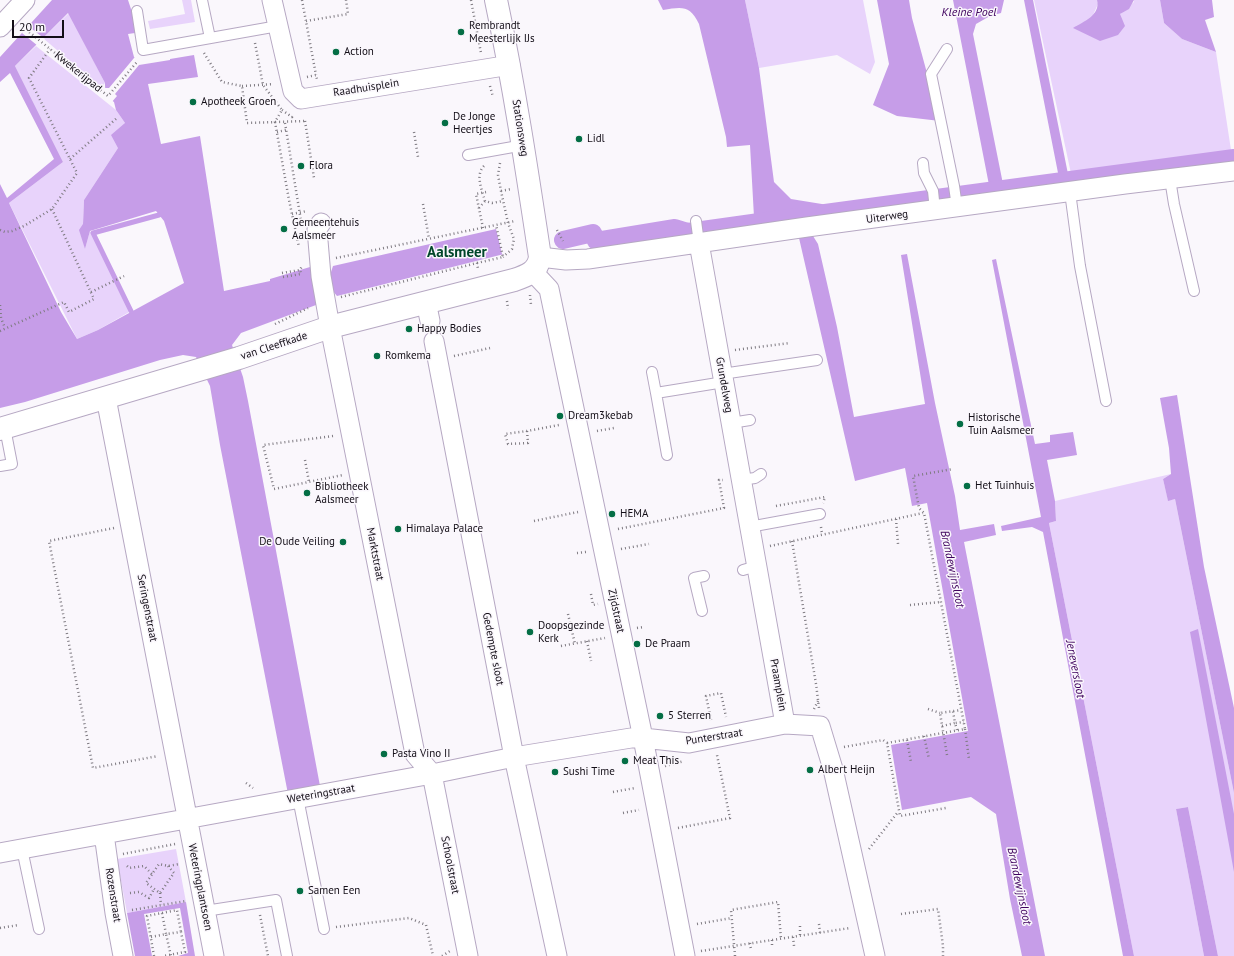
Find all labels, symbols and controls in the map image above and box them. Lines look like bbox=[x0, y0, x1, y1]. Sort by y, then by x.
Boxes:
water label: Kleine Poel bbox=[942, 6, 996, 20]
scale bar bbox=[14, 12, 66, 38]
text: 20 m bbox=[19, 19, 45, 34]
place label: Rembrandt Meesterlijk IJs bbox=[469, 19, 535, 45]
marker: Rembrandt Meesterlijk IJs bbox=[456, 27, 466, 37]
place label: Action bbox=[344, 45, 374, 59]
marker: Action bbox=[331, 47, 341, 57]
street label: Kwekerijpad bbox=[52, 49, 104, 95]
street label: Raadhuisplein bbox=[332, 76, 400, 100]
place label: Apotheek Groen bbox=[201, 95, 276, 109]
marker: Apotheek Groen bbox=[188, 97, 198, 107]
street label: Stationsweg bbox=[509, 99, 531, 157]
place label: De Jonge Heertjes bbox=[453, 110, 495, 136]
marker: De Jonge Heertjes bbox=[440, 118, 450, 128]
place label: Lidl bbox=[587, 132, 605, 146]
marker: Lidl bbox=[574, 134, 584, 144]
place label: Flora bbox=[309, 159, 333, 173]
marker: Flora bbox=[296, 161, 306, 171]
street label: Uiterweg bbox=[865, 208, 909, 226]
place label: Gemeentehuis Aalsmeer bbox=[292, 216, 359, 242]
marker: Gemeentehuis Aalsmeer bbox=[279, 224, 289, 234]
district label: Aalsmeer bbox=[427, 244, 487, 262]
place label: Happy Bodies bbox=[417, 322, 481, 336]
marker: Happy Bodies bbox=[404, 324, 414, 334]
street label: van Cleeffkade bbox=[239, 329, 309, 363]
place label: Romkema bbox=[385, 349, 431, 363]
marker: Romkema bbox=[372, 351, 382, 361]
street label: Grundelweg bbox=[713, 356, 735, 414]
place label: Dream3kebab bbox=[568, 409, 633, 423]
marker: Dream3kebab bbox=[555, 411, 565, 421]
place label: Historische Tuin Aalsmeer bbox=[968, 411, 1034, 437]
marker: Historische Tuin Aalsmeer bbox=[955, 419, 965, 429]
place label: Het Tuinhuis bbox=[975, 479, 1034, 493]
place label: Bibliotheek Aalsmeer bbox=[315, 480, 368, 506]
marker: Het Tuinhuis bbox=[962, 481, 972, 491]
marker: Bibliotheek Aalsmeer bbox=[302, 488, 312, 498]
place label: HEMA bbox=[620, 507, 648, 521]
marker: HEMA bbox=[607, 509, 617, 519]
place label: Himalaya Palace bbox=[406, 522, 483, 536]
marker: Himalaya Palace bbox=[393, 524, 403, 534]
street label: Marktstraat bbox=[363, 526, 387, 582]
water label: Brandewijnsloot bbox=[937, 529, 967, 609]
place label: De Oude Veiling bbox=[259, 535, 335, 549]
marker: De Oude Veiling bbox=[338, 537, 348, 547]
street label: Seringenstraat bbox=[134, 573, 160, 643]
street label: Zijdstraat bbox=[605, 588, 627, 634]
street label: Gedempte sloot bbox=[479, 611, 507, 687]
place label: Doopsgezinde Kerk bbox=[538, 619, 604, 645]
marker: Doopsgezinde Kerk bbox=[525, 627, 535, 637]
place label: De Praam bbox=[645, 637, 690, 651]
marker: De Praam bbox=[632, 639, 642, 649]
water label: Jeneversloot bbox=[1062, 639, 1088, 699]
street label: Praamplein bbox=[767, 658, 789, 712]
place label: 5 Sterren bbox=[668, 709, 711, 723]
marker: 5 Sterren bbox=[655, 711, 665, 721]
street label: Punterstraat bbox=[685, 726, 743, 748]
place label: Pasta Vino II bbox=[392, 747, 450, 761]
marker: Pasta Vino II bbox=[379, 749, 389, 759]
place label: Meat This bbox=[633, 754, 679, 768]
marker: Meat This bbox=[620, 756, 630, 766]
place label: Albert Heijn bbox=[818, 763, 875, 777]
place label: Sushi Time bbox=[563, 765, 615, 779]
marker: Albert Heijn bbox=[805, 765, 815, 775]
marker: Sushi Time bbox=[550, 767, 560, 777]
street label: Weteringstraat bbox=[286, 782, 356, 806]
street label: Schoolstraat bbox=[438, 835, 462, 895]
street label: Weteringplantsoen bbox=[185, 842, 215, 932]
water label: Brandewijnsloot bbox=[1004, 846, 1034, 926]
street label: Rozenstraat bbox=[102, 867, 124, 923]
place label: Samen Een bbox=[308, 884, 360, 898]
marker: Samen Een bbox=[295, 886, 305, 896]

